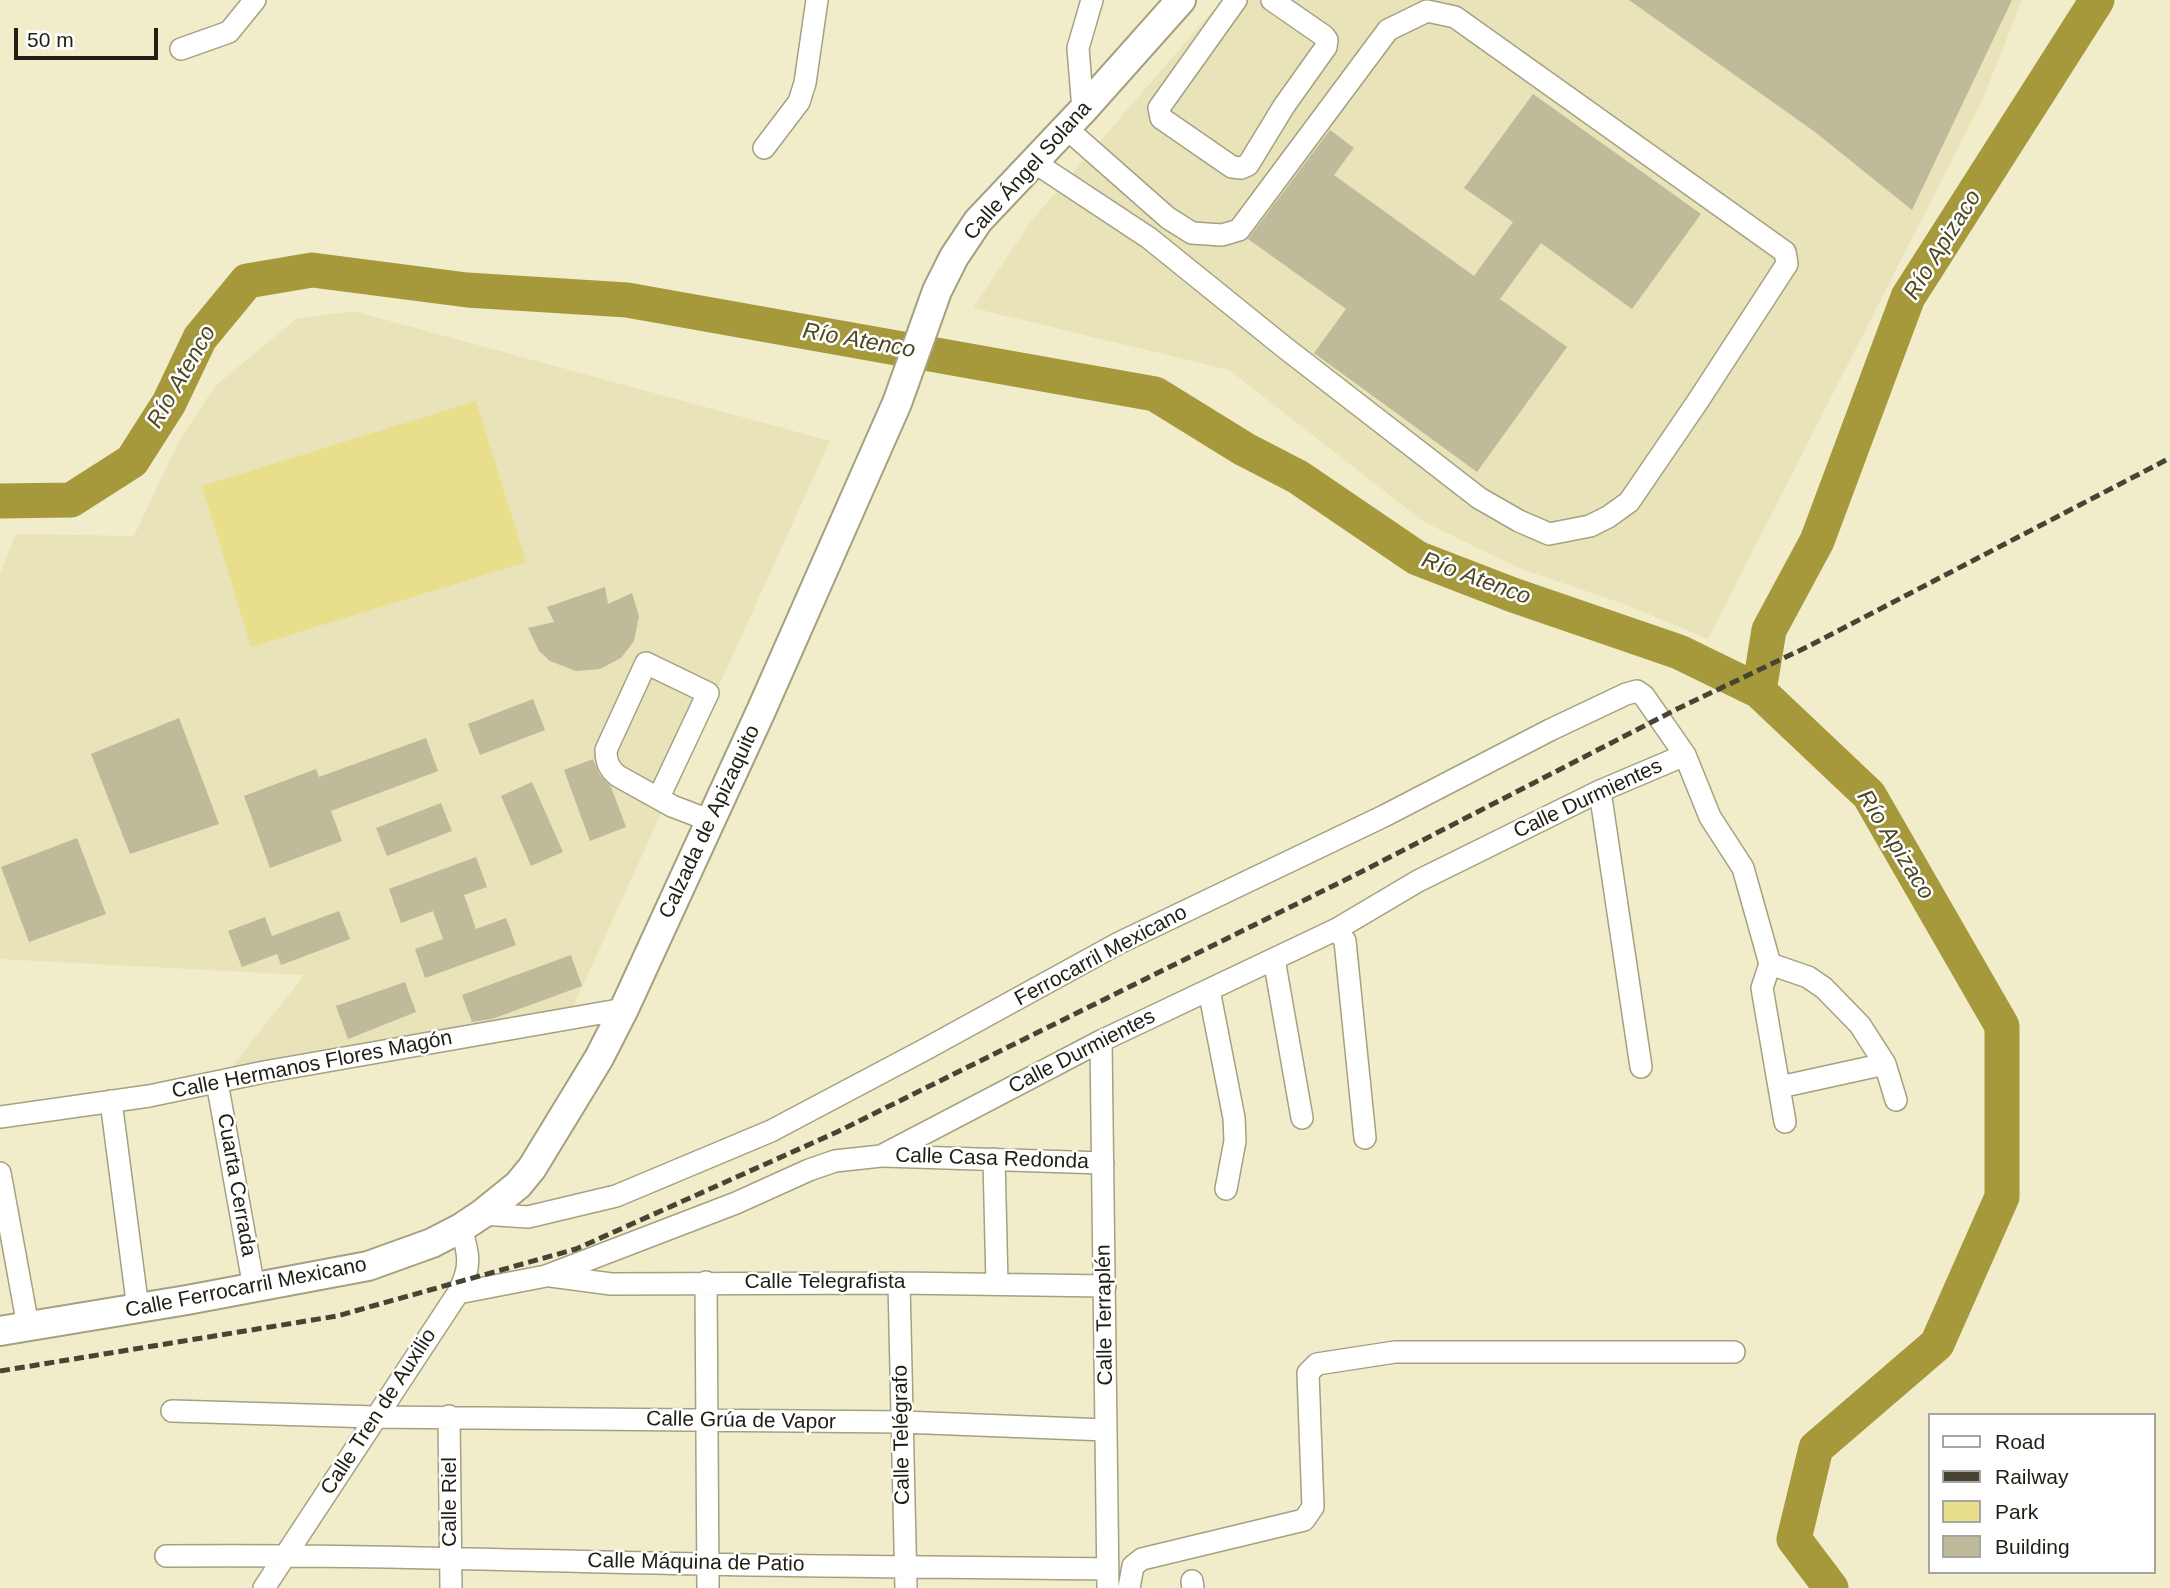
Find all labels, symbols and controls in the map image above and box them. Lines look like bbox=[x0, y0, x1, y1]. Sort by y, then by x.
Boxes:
scale bar bbox=[18, 14, 161, 58]
text: 50 m bbox=[27, 28, 74, 51]
street label: Calle Ángel Solana bbox=[959, 96, 1097, 246]
water label: Río Apizaco bbox=[1898, 185, 1988, 305]
water label: Río Atenco bbox=[801, 318, 917, 364]
water label: Río Atenco bbox=[142, 321, 222, 433]
water label: Río Atenco bbox=[1418, 547, 1534, 611]
street label: Calzada de Apizaquito bbox=[654, 721, 766, 923]
street label: Calle Durmientes bbox=[1510, 754, 1666, 844]
water label: Río Apizaco bbox=[1850, 785, 1940, 905]
street label: Ferrocarril Mexicano bbox=[1011, 900, 1191, 1012]
street label: Calle Durmientes bbox=[1005, 1004, 1159, 1100]
street label: Calle Hermanos Flores Magón bbox=[170, 1025, 454, 1105]
street label: Cuarta Cerrada bbox=[211, 1112, 261, 1258]
street label: Calle Casa Redonda bbox=[895, 1143, 1089, 1175]
street label: Calle Terraplén bbox=[1091, 1244, 1119, 1386]
street label: Calle Ferrocarril Mexicano bbox=[123, 1252, 369, 1324]
street label: Calle Telegrafista bbox=[744, 1269, 906, 1295]
street label: Calle Tren de Auxilio bbox=[316, 1324, 442, 1500]
street label: Calle Telégrafo bbox=[888, 1365, 916, 1505]
street label: Calle Grúa de Vapor bbox=[646, 1407, 836, 1435]
legend bbox=[1928, 1413, 2156, 1574]
text: Road bbox=[1995, 1430, 2045, 1453]
street label: Calle Riel bbox=[437, 1457, 463, 1547]
text: Railway bbox=[1995, 1465, 2069, 1488]
text: Park bbox=[1995, 1500, 2038, 1523]
text: Building bbox=[1995, 1535, 2070, 1558]
street label: Calle Máquina de Patio bbox=[587, 1549, 805, 1577]

